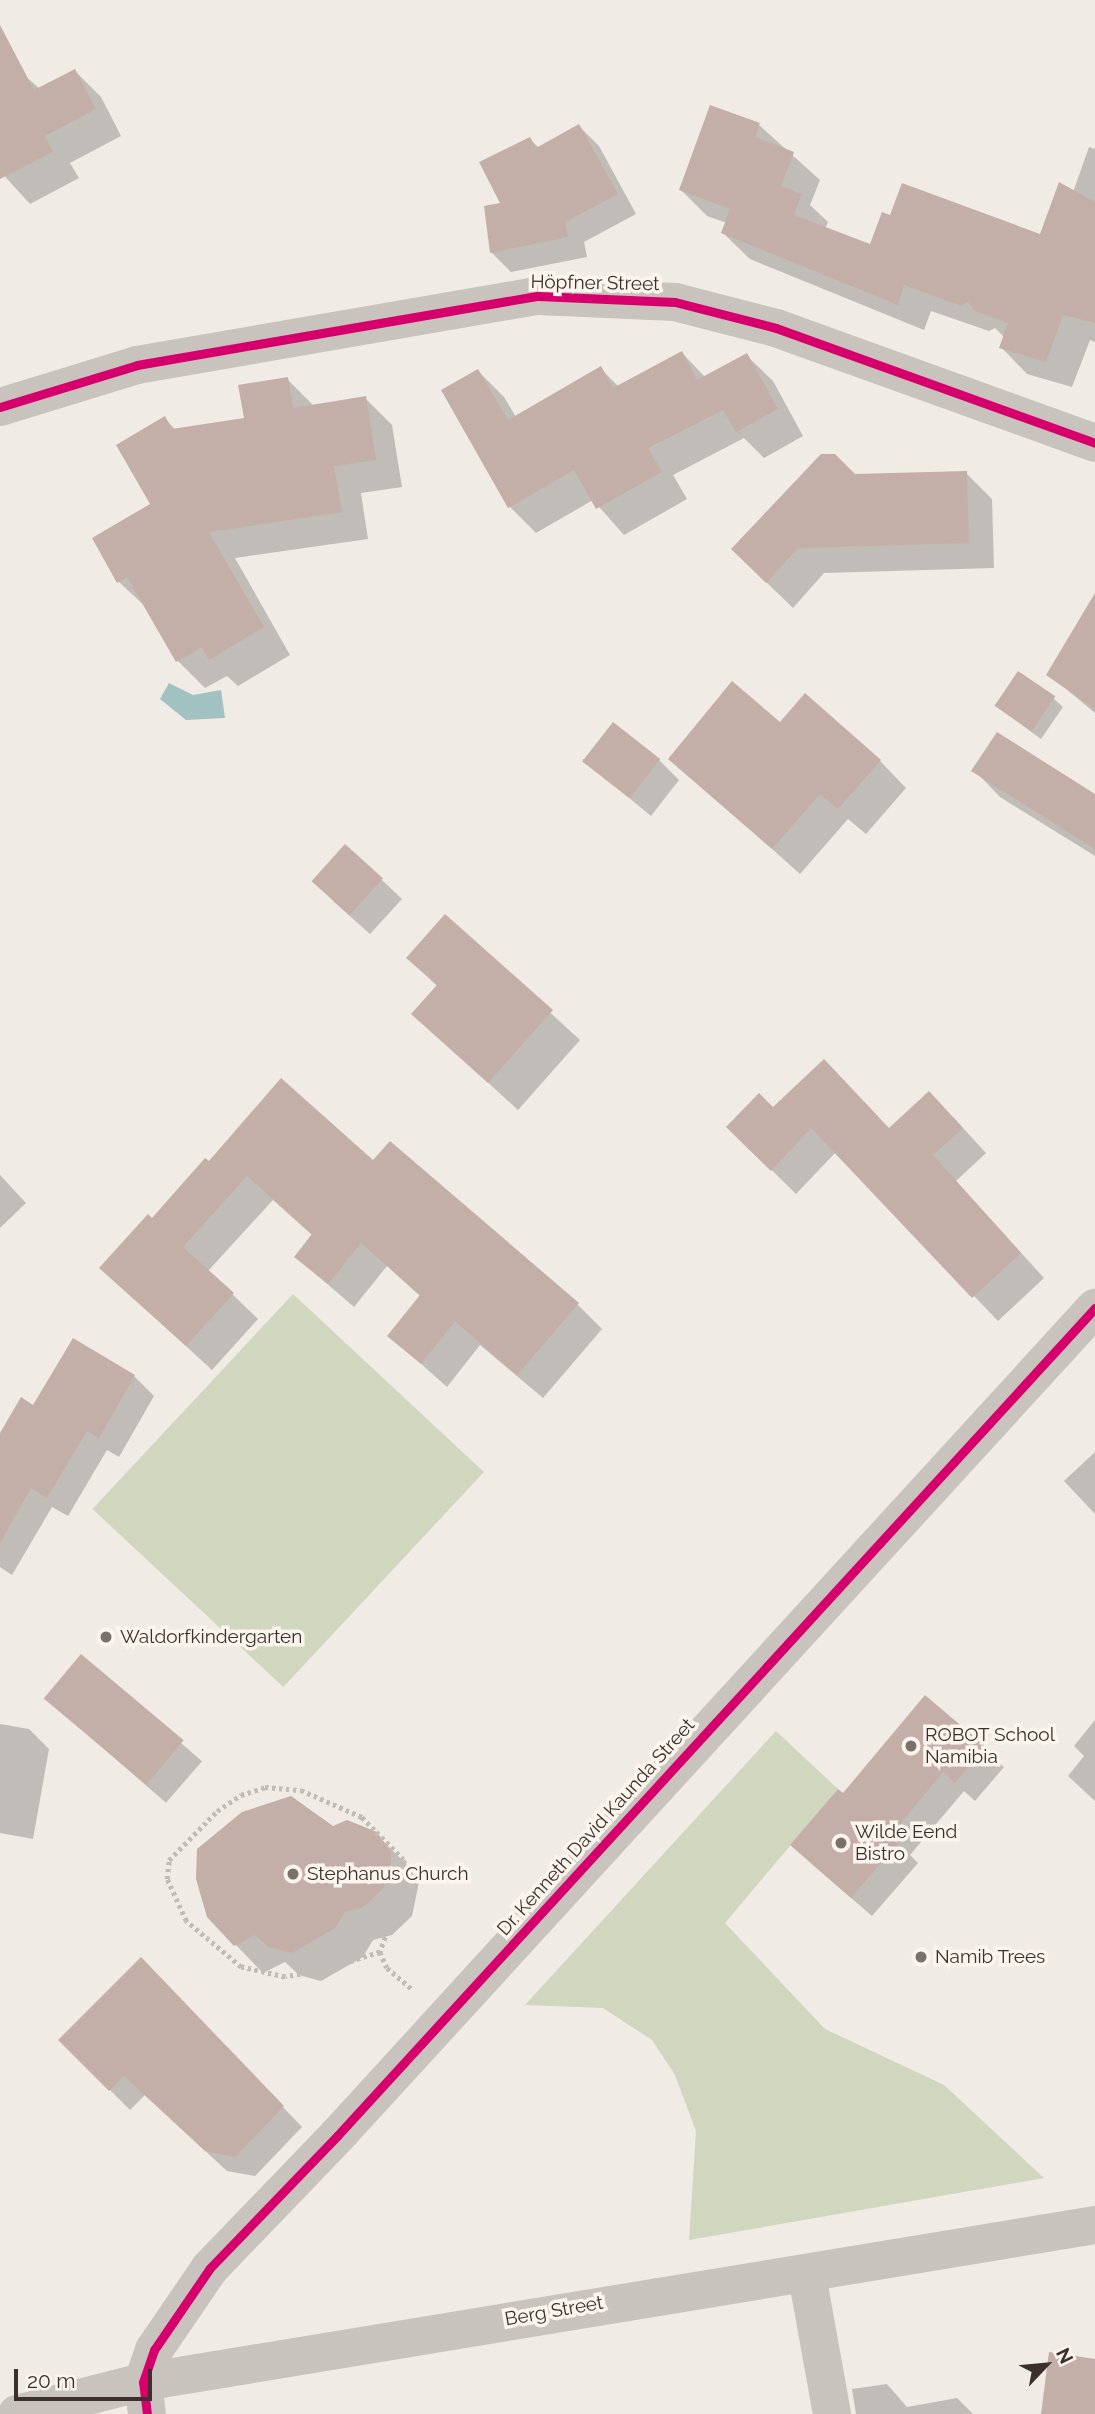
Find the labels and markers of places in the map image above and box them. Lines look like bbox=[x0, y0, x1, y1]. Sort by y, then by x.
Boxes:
place label: Waldorfkindergarten bbox=[120, 1626, 302, 1648]
marker: Waldorfkindergarten bbox=[98, 1629, 114, 1645]
place label: ROBOT School Namibia bbox=[925, 1724, 1055, 1768]
marker: ROBOT School Namibia bbox=[903, 1738, 919, 1754]
place label: Wilde Eend Bistro bbox=[855, 1821, 957, 1865]
marker: Wilde Eend Bistro bbox=[833, 1835, 849, 1851]
place label: Stephanus Church bbox=[307, 1863, 469, 1885]
marker: Stephanus Church bbox=[285, 1866, 301, 1882]
place label: Namib Trees bbox=[935, 1946, 1046, 1968]
marker: Namib Trees bbox=[913, 1949, 929, 1965]

